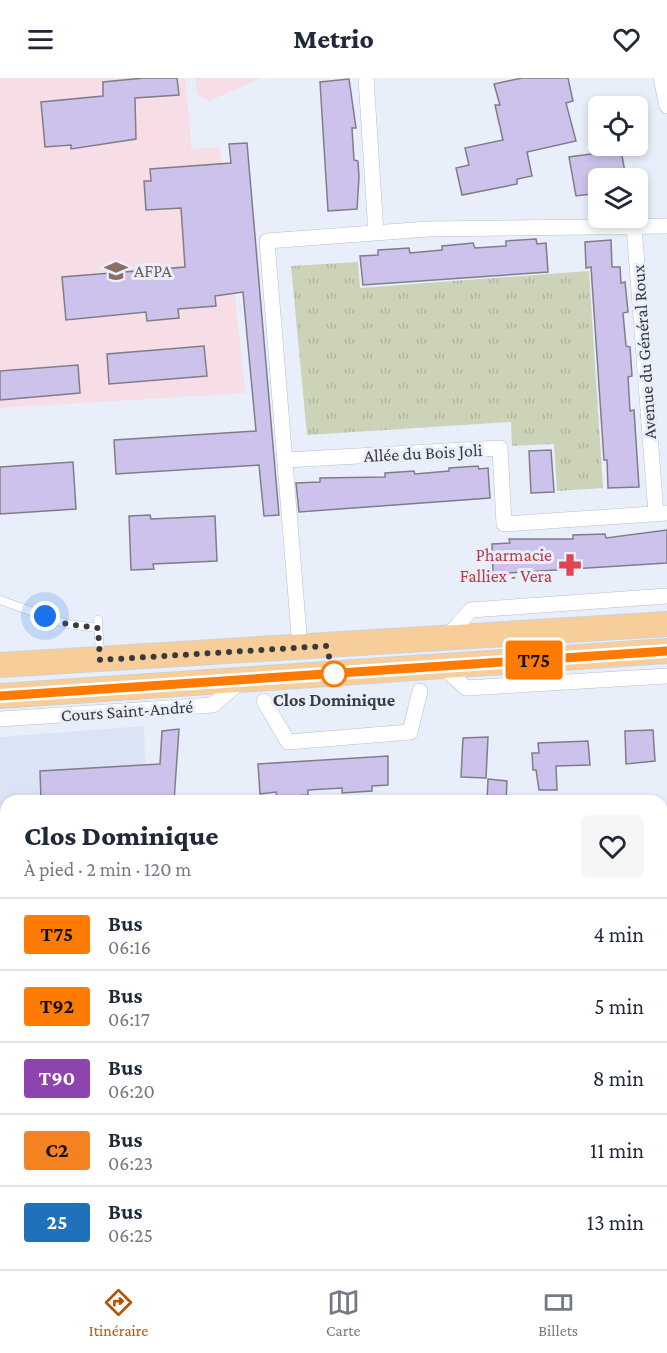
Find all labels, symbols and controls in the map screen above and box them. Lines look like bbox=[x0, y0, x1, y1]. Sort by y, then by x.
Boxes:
icon: menu bbox=[24, 23, 57, 56]
icon: heart bbox=[610, 23, 643, 56]
text: Metrio bbox=[293, 24, 374, 54]
map controls bbox=[588, 96, 648, 228]
button: locate bbox=[588, 96, 648, 156]
button: layers bbox=[588, 168, 648, 228]
school or university icon: AFPA bbox=[103, 258, 129, 284]
place label: AFPA bbox=[134, 261, 173, 281]
street label: Avenue du Général Roux bbox=[628, 264, 660, 440]
street label: Allée du Bois Joli bbox=[363, 440, 483, 466]
place label: Pharmacie Falliex - Vera bbox=[460, 545, 552, 586]
pharmacy icon: Pharmacie Falliex - Vera bbox=[557, 552, 583, 578]
your location bbox=[30, 601, 60, 631]
line badge: T75 bbox=[500, 640, 568, 680]
text: T75 bbox=[518, 648, 550, 672]
marker: Clos Dominique bbox=[321, 661, 347, 687]
place label: Clos Dominique bbox=[273, 690, 395, 710]
street label: Cours Saint-André bbox=[60, 696, 194, 726]
button: heart bbox=[581, 815, 644, 878]
text: Clos Dominique bbox=[24, 820, 219, 851]
text: À pied · 2 min · 120 m bbox=[24, 858, 191, 880]
text: Bus bbox=[108, 911, 142, 936]
text: T75 bbox=[41, 922, 73, 946]
text: 4 min bbox=[593, 922, 644, 947]
text: 06:16 bbox=[108, 936, 151, 958]
text: Bus bbox=[108, 983, 142, 1008]
text: T92 bbox=[40, 994, 74, 1018]
text: 5 min bbox=[594, 994, 644, 1019]
text: 06:17 bbox=[108, 1008, 150, 1030]
text: Bus bbox=[108, 1055, 142, 1080]
text: T90 bbox=[39, 1066, 75, 1090]
text: 8 min bbox=[593, 1066, 644, 1091]
text: 06:20 bbox=[108, 1080, 155, 1102]
text: Bus bbox=[108, 1127, 142, 1152]
text: C2 bbox=[45, 1138, 69, 1162]
text: 11 min bbox=[590, 1138, 644, 1163]
text: 06:23 bbox=[108, 1152, 153, 1174]
text: Bus bbox=[108, 1199, 142, 1224]
text: 25 bbox=[47, 1210, 68, 1234]
text: 13 min bbox=[587, 1210, 644, 1235]
text: 06:25 bbox=[108, 1224, 153, 1246]
tab: Itinéraire bbox=[89, 1286, 148, 1339]
tab: Carte bbox=[326, 1286, 361, 1339]
tab: Billets bbox=[538, 1286, 578, 1339]

